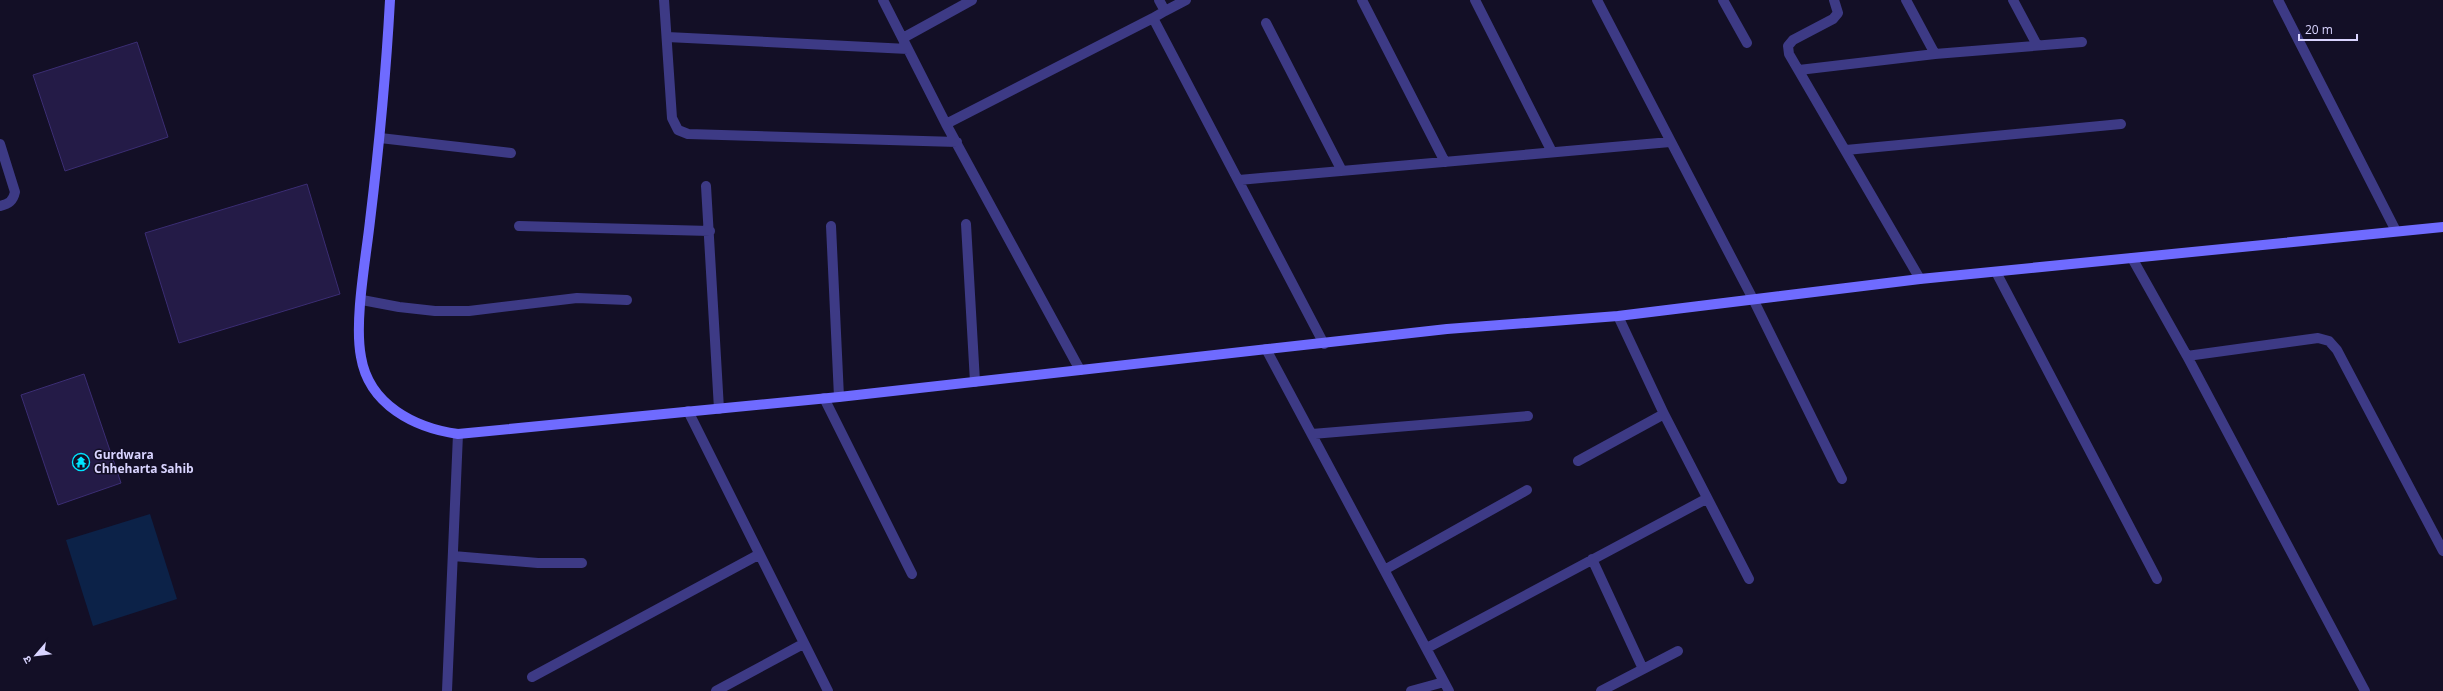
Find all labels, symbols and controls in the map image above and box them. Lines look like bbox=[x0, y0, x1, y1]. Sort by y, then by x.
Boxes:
scale bar bbox=[2299, 16, 2357, 42]
text: 20 m bbox=[2305, 21, 2333, 38]
place label: Gurdwara Chheharta Sahib bbox=[94, 446, 194, 477]
temple icon: Gurdwara Chheharta Sahib bbox=[71, 452, 91, 472]
north arrow bbox=[16, 635, 56, 675]
text: उ bbox=[18, 653, 35, 666]

